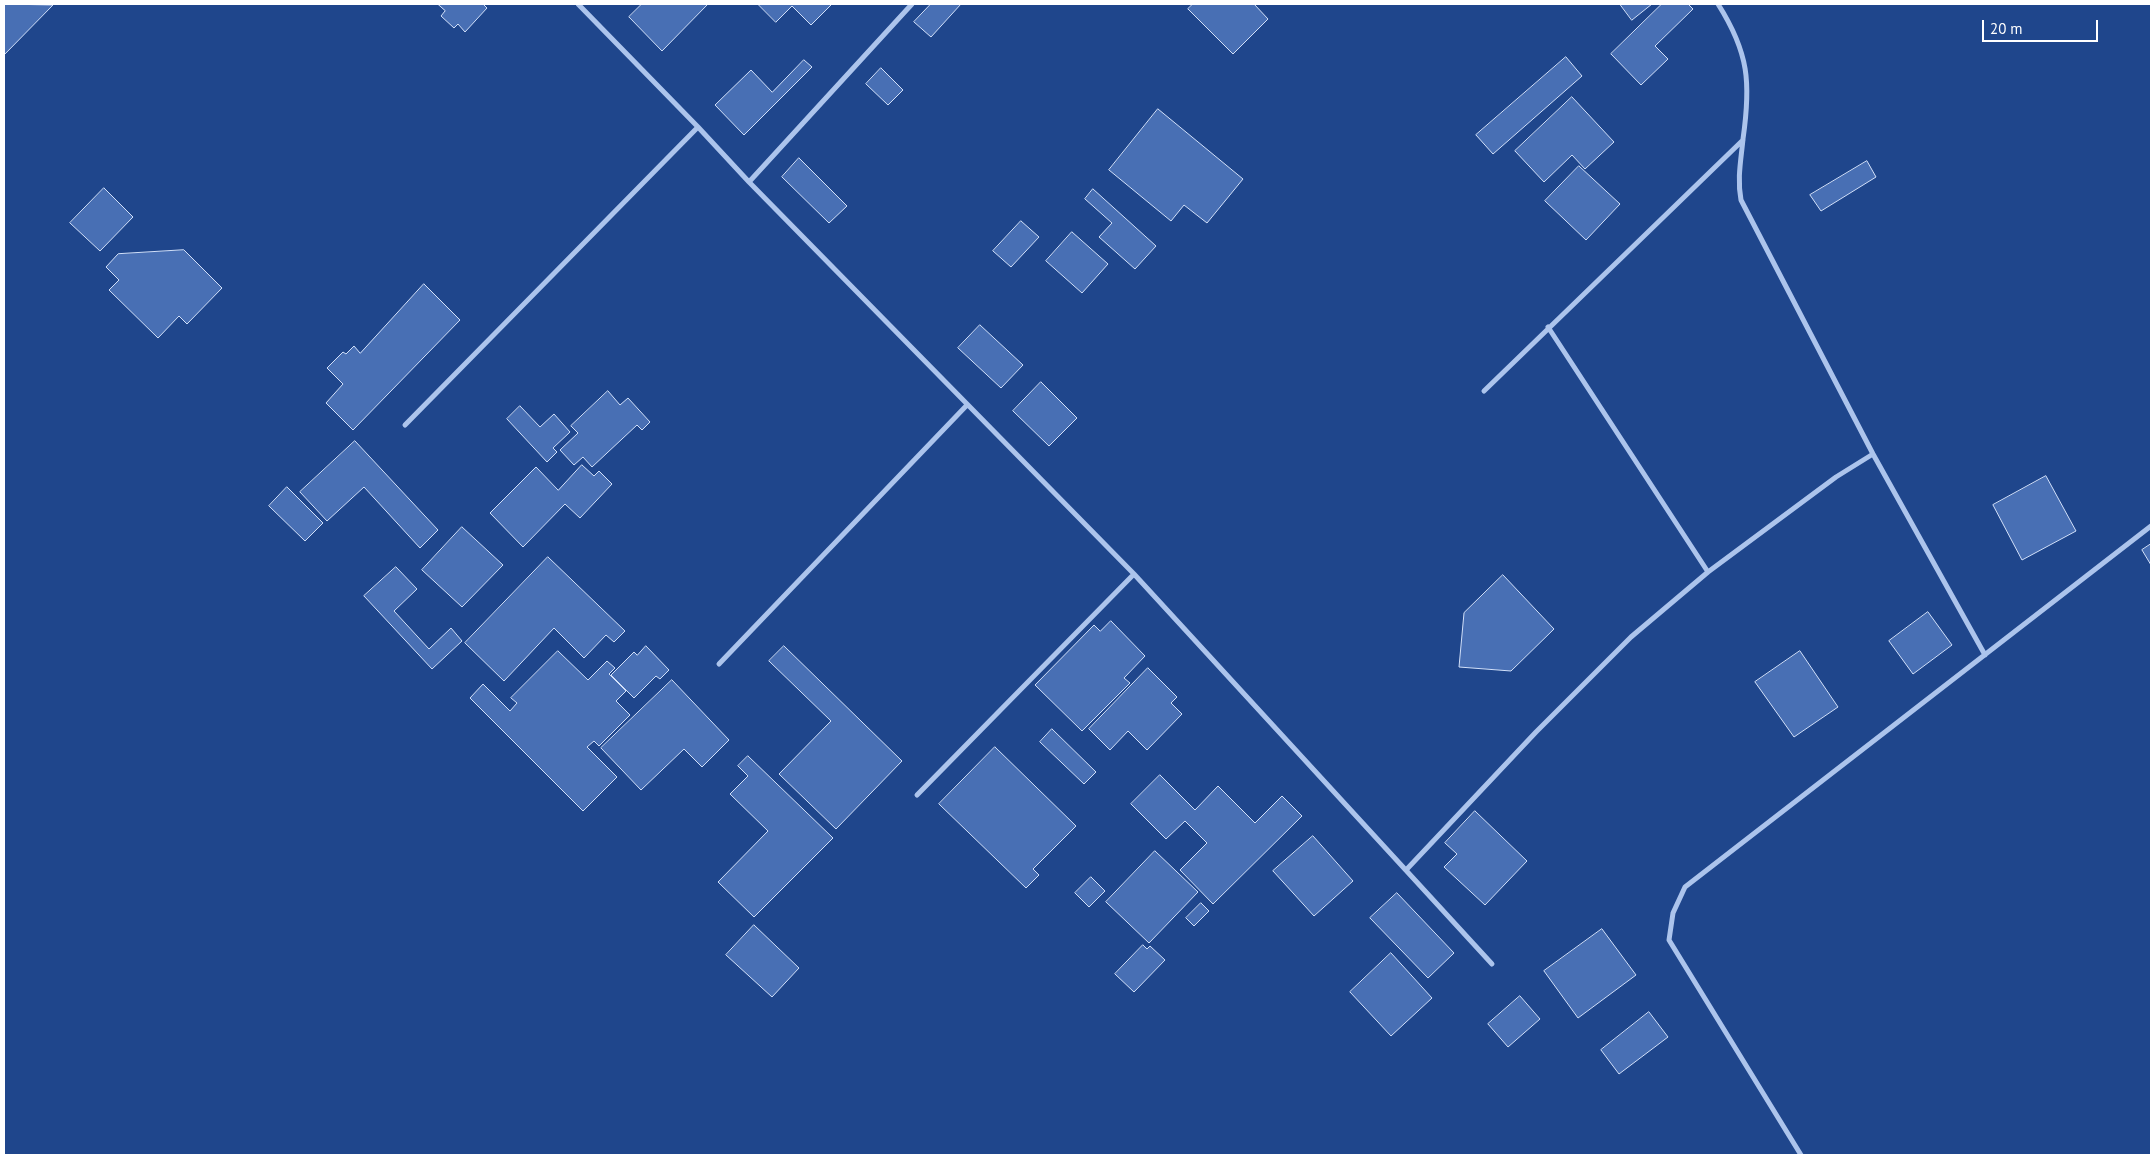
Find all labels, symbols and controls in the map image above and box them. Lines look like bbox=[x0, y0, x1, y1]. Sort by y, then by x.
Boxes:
scale bar bbox=[1985, 10, 2101, 42]
text: 20 m bbox=[1990, 19, 2023, 38]

